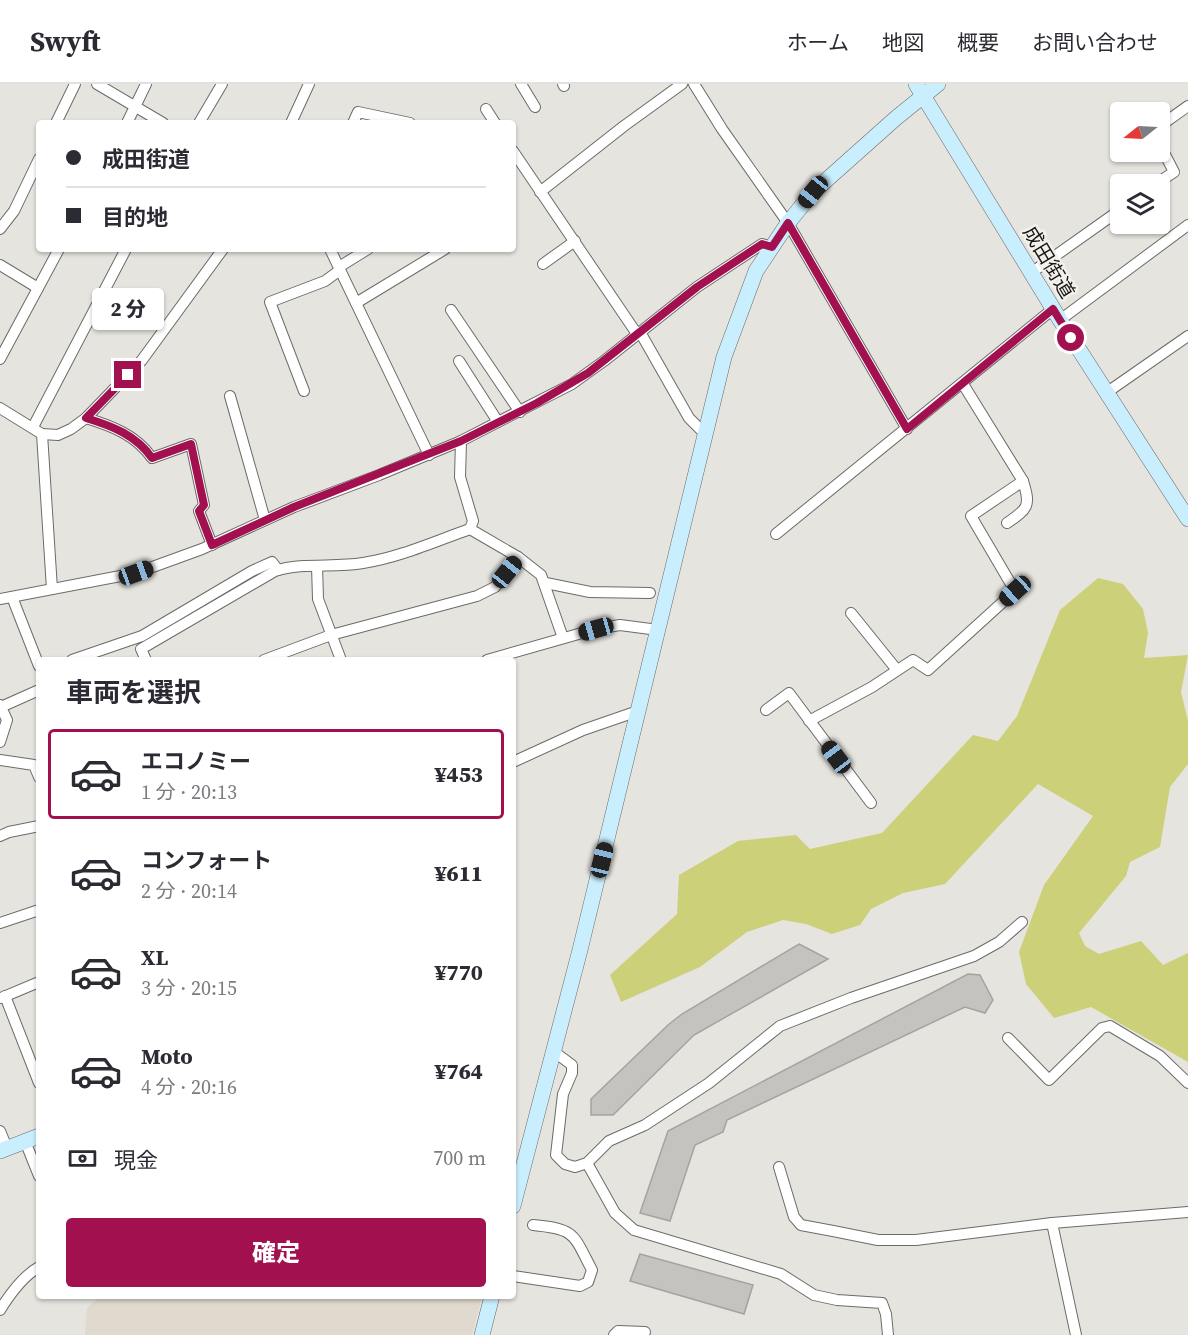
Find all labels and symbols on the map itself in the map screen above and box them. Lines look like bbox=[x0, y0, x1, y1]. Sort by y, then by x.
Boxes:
north arrow bbox=[1110, 102, 1170, 162]
car bbox=[795, 172, 831, 212]
street label: 成田街道 bbox=[1016, 221, 1082, 303]
callout: 2 分 bbox=[92, 288, 164, 330]
route start bbox=[1057, 324, 1084, 351]
route end bbox=[114, 361, 141, 388]
car bbox=[489, 552, 525, 592]
car bbox=[116, 558, 156, 588]
car bbox=[996, 572, 1034, 610]
car bbox=[576, 615, 616, 643]
car bbox=[818, 737, 854, 777]
car bbox=[589, 840, 615, 880]

